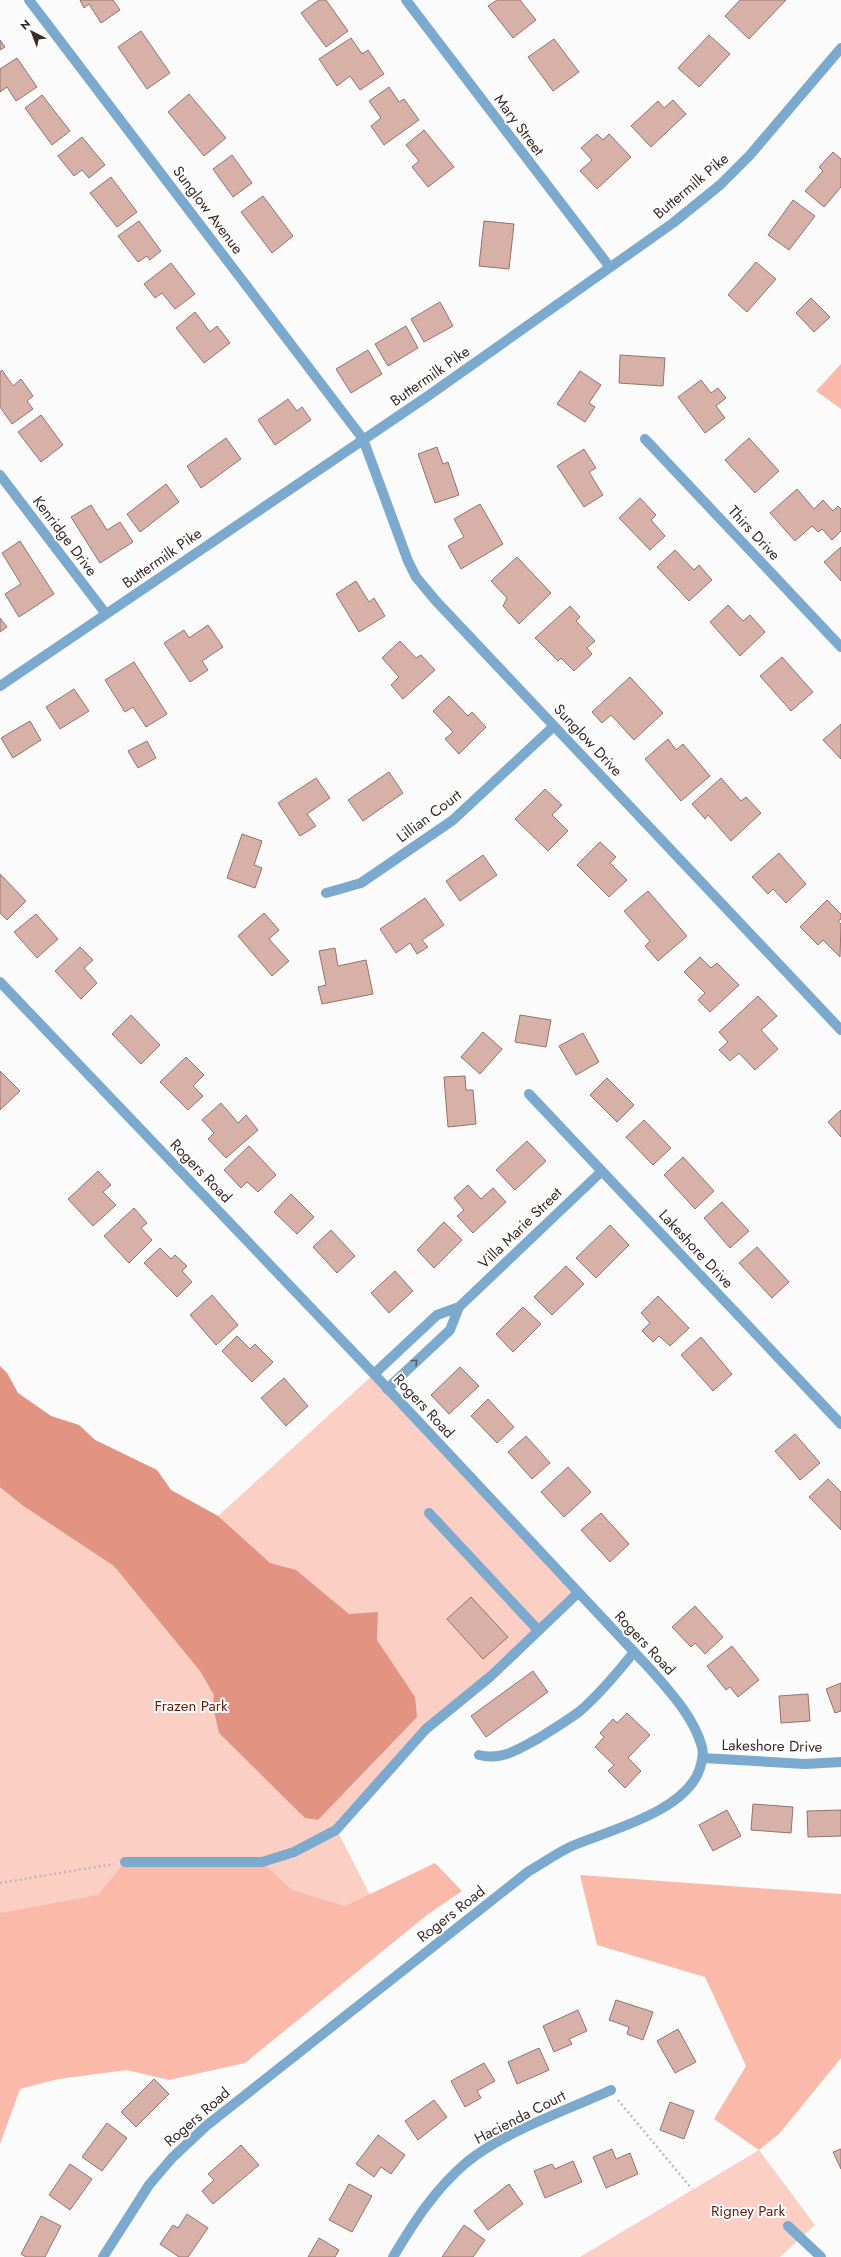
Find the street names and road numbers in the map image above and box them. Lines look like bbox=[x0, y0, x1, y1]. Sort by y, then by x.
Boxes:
street label: Mary Street bbox=[489, 90, 550, 161]
street label: Buttermilk Pike bbox=[648, 148, 734, 224]
street label: Sunglow Avenue bbox=[168, 161, 249, 259]
street label: Buttermilk Pike bbox=[386, 340, 474, 412]
street label: Kenridge Drive bbox=[28, 491, 103, 581]
street label: Thirs Drive bbox=[723, 501, 785, 565]
street label: Buttermilk Pike bbox=[118, 522, 206, 594]
street label: Sunglow Drive bbox=[549, 699, 628, 781]
street label: Lillian Court bbox=[392, 784, 466, 848]
street label: Rogers Road bbox=[165, 1134, 237, 1208]
street label: Villa Marie Street bbox=[473, 1182, 567, 1274]
street label: Lakeshore Drive bbox=[654, 1205, 739, 1294]
street label: Rogers Road bbox=[388, 1369, 460, 1443]
street label: Rogers Road bbox=[609, 1606, 681, 1680]
street label: Lakeshore Drive bbox=[721, 1734, 823, 1758]
street label: Rogers Road bbox=[412, 1880, 490, 1948]
street label: Rogers Road bbox=[159, 2082, 235, 2152]
street label: Hacienda Court bbox=[470, 2084, 570, 2149]

